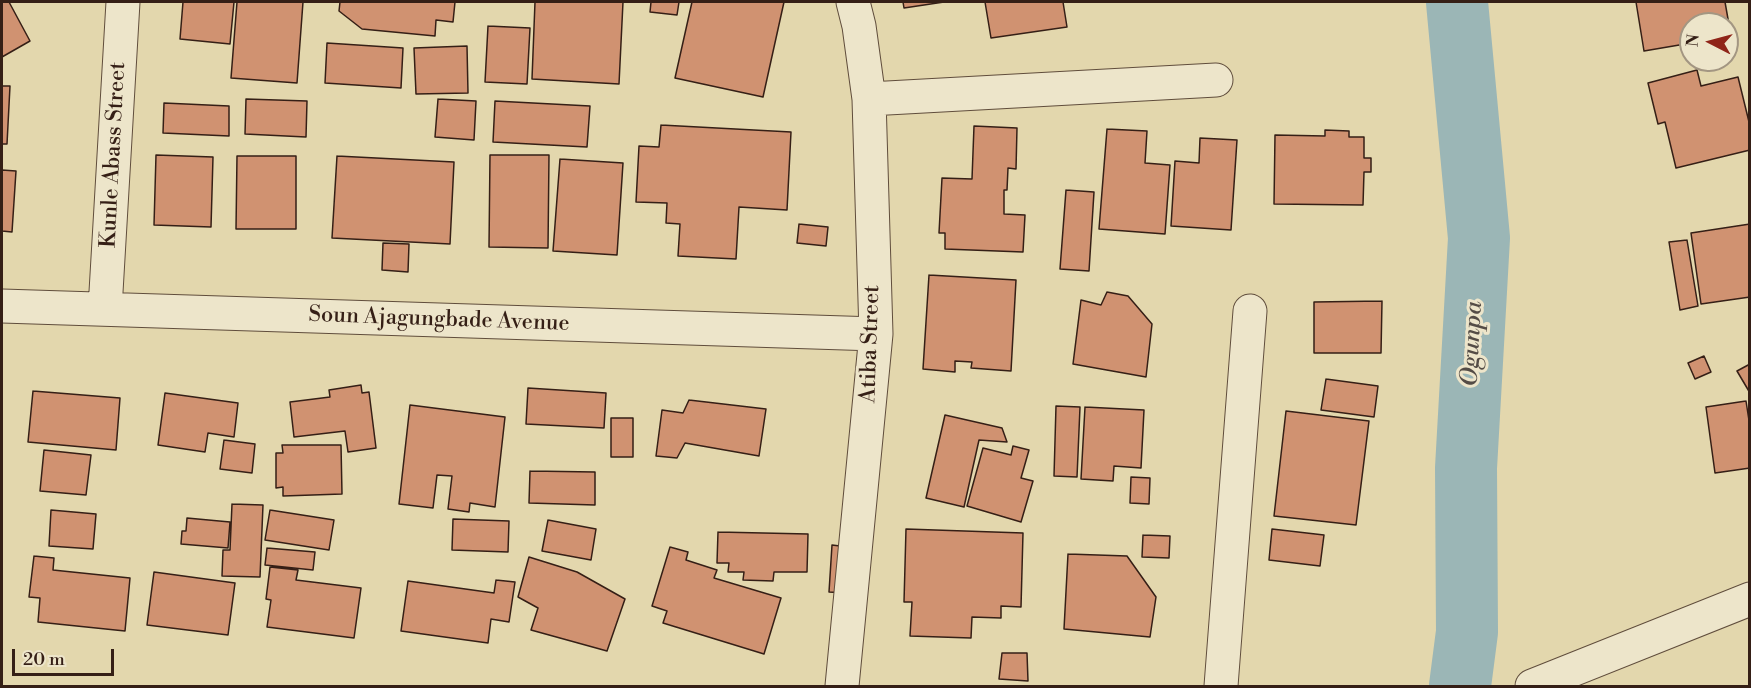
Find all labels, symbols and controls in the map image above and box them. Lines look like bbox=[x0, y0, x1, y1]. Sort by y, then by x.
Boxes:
north arrow bbox=[1679, 12, 1739, 72]
text: N bbox=[1682, 33, 1704, 48]
street label: Kunle Abass Street bbox=[96, 61, 132, 249]
street label: Atiba Street bbox=[856, 285, 886, 403]
water label: Ogunpa bbox=[1456, 301, 1490, 387]
street label: Soun Ajagungbade Avenue bbox=[308, 302, 570, 338]
scale bar bbox=[15, 637, 117, 675]
text: 20 m bbox=[23, 648, 65, 671]

